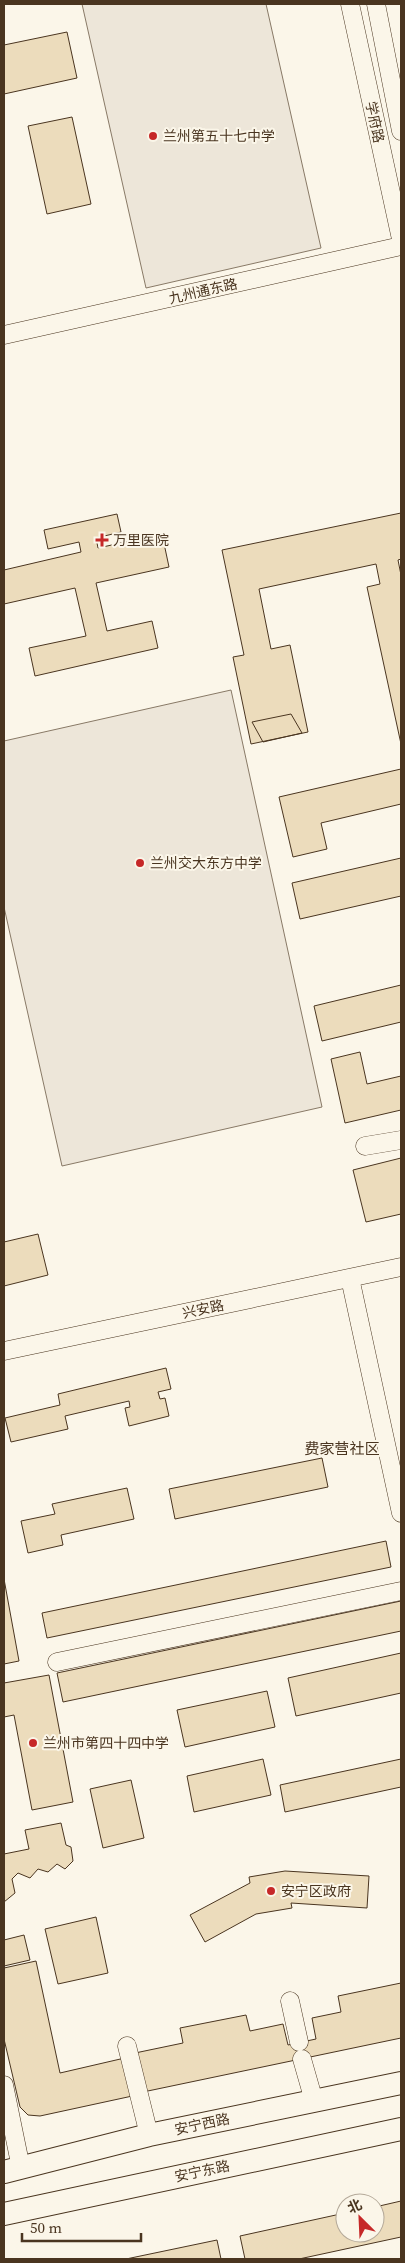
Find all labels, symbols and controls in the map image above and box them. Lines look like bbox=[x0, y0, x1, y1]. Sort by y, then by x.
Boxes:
street label: 学府路 bbox=[361, 99, 389, 145]
place label: 兰州第五十七中学 bbox=[163, 126, 275, 146]
marker: 兰州第五十七中学 bbox=[147, 130, 159, 142]
street label: 九州通东路 bbox=[167, 273, 239, 309]
place label: 万里医院 bbox=[113, 530, 169, 550]
marker: 万里医院 bbox=[95, 533, 109, 547]
place label: 兰州交大东方中学 bbox=[150, 853, 262, 873]
marker: 兰州交大东方中学 bbox=[134, 857, 146, 869]
street label: 兴安路 bbox=[180, 1295, 226, 1323]
district label: 费家营社区 bbox=[304, 1438, 380, 1459]
place label: 兰州市第四十四中学 bbox=[43, 1733, 169, 1753]
marker: 兰州市第四十四中学 bbox=[27, 1737, 39, 1749]
place label: 安宁区政府 bbox=[281, 1881, 351, 1901]
marker: 安宁区政府 bbox=[265, 1885, 277, 1897]
street label: 安宁西路 bbox=[173, 2108, 231, 2140]
street label: 安宁东路 bbox=[173, 2155, 231, 2187]
north arrow bbox=[335, 2193, 385, 2243]
text: 北 bbox=[344, 2194, 365, 2218]
scale bar bbox=[22, 2210, 141, 2242]
text: 50 m bbox=[30, 2217, 62, 2238]

